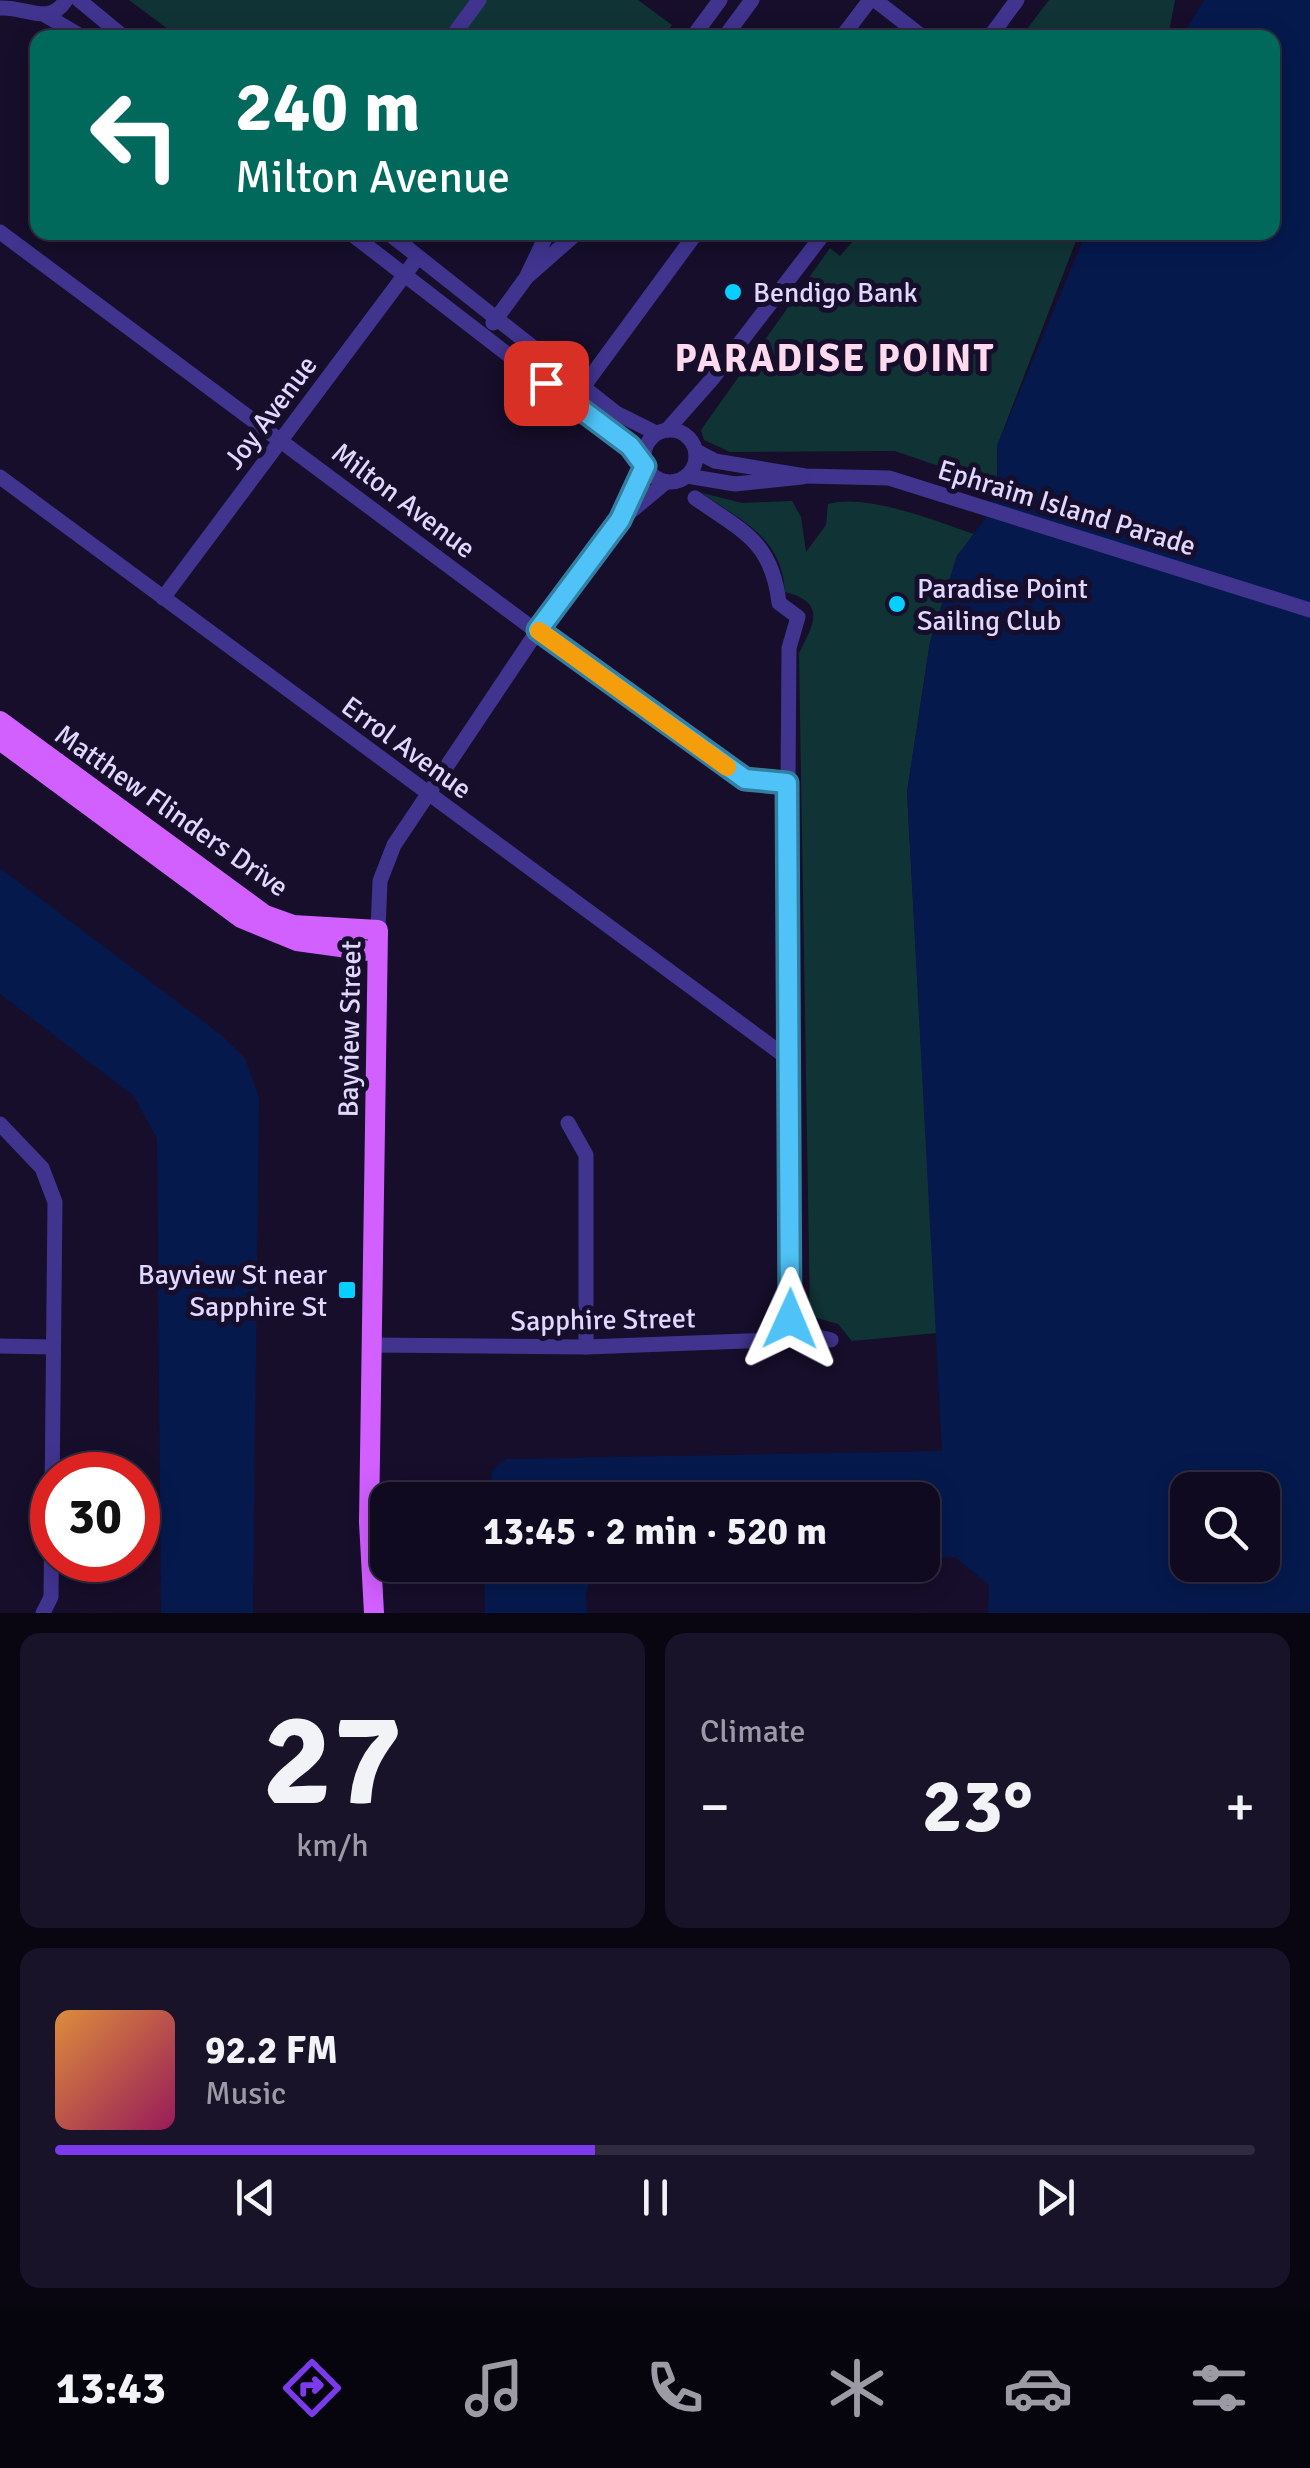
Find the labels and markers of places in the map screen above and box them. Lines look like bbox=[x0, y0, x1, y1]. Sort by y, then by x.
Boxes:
place label: Bendigo Bank bbox=[753, 276, 918, 310]
marker: Bendigo Bank bbox=[722, 281, 744, 303]
pin bbox=[504, 341, 589, 426]
place label: Paradise Point Sailing Club bbox=[917, 572, 1088, 638]
marker: Paradise Point Sailing Club bbox=[886, 593, 908, 615]
place label: Bayview St near Sapphire St bbox=[138, 1258, 328, 1324]
marker: Bayview St near Sapphire St bbox=[336, 1279, 358, 1301]

